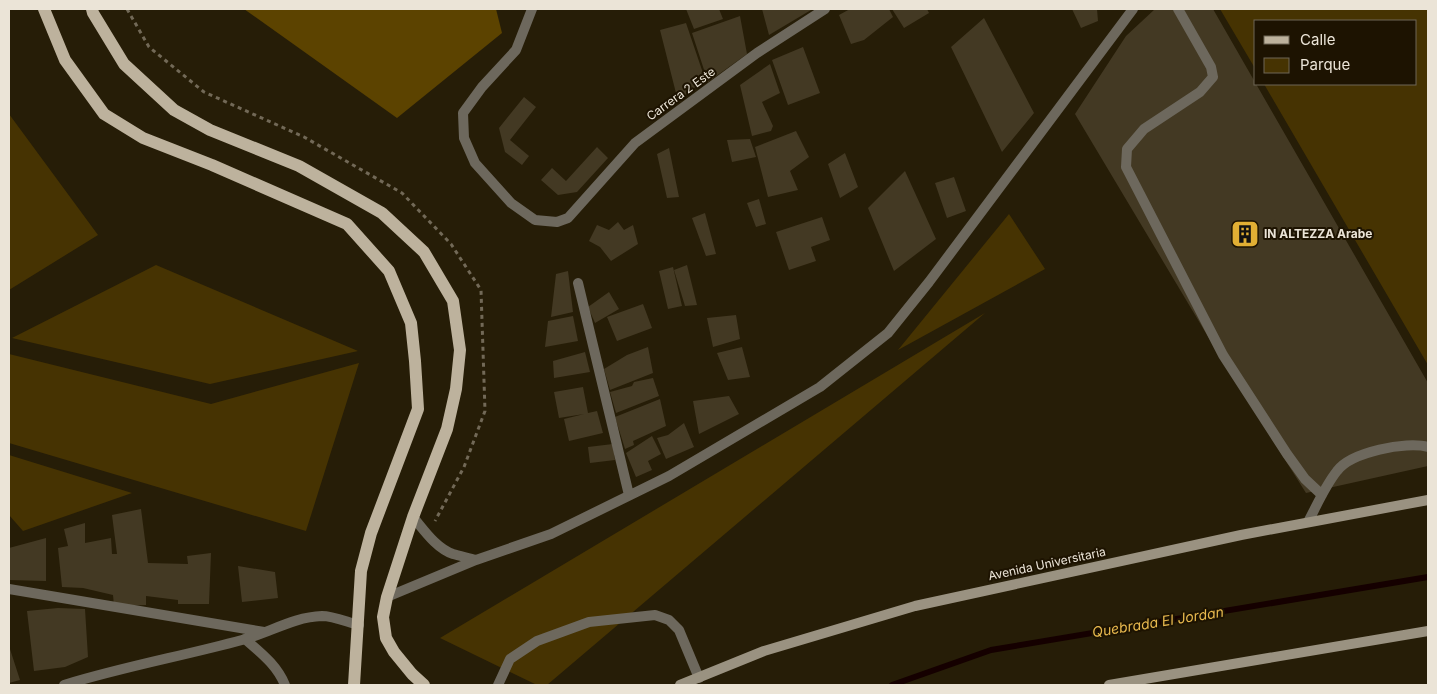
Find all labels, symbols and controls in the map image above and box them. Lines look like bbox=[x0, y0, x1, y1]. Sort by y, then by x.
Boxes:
legend bbox=[1254, 20, 1417, 85]
text: Calle bbox=[1300, 30, 1335, 49]
text: Parque bbox=[1300, 55, 1350, 74]
street label: Carrera 2 Este bbox=[643, 64, 718, 124]
building icon: IN ALTEZZA Arabe bbox=[1230, 219, 1260, 249]
place label: IN ALTEZZA Arabe bbox=[1264, 226, 1372, 241]
street label: Avenida Universitaria bbox=[987, 544, 1107, 583]
water label: Quebrada El Jordan bbox=[1091, 603, 1225, 640]

